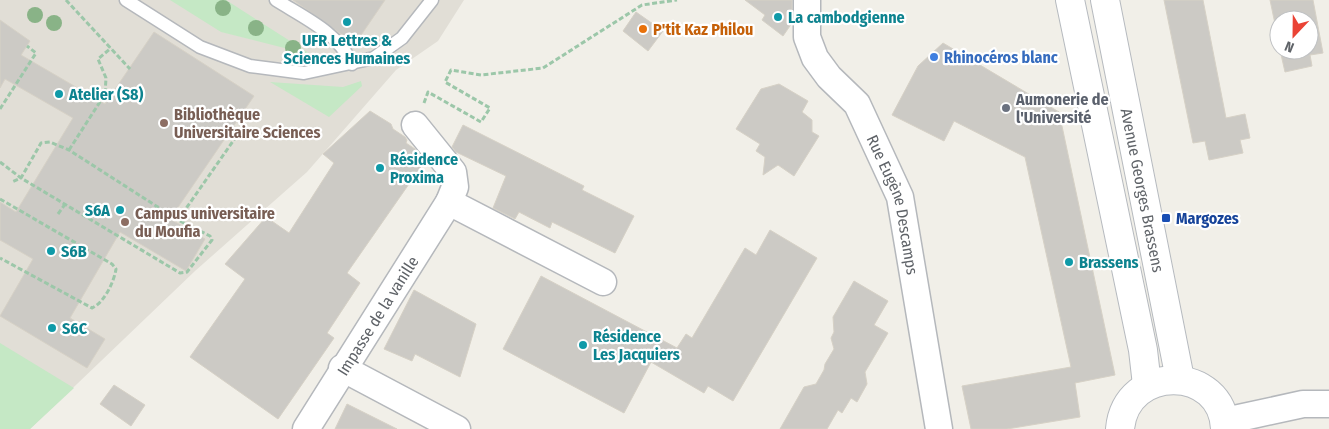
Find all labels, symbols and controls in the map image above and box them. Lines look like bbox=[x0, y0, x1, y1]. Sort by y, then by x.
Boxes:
place label: La cambodgienne bbox=[788, 8, 905, 27]
north arrow bbox=[1269, 10, 1319, 60]
marker: La cambodgienne bbox=[772, 11, 784, 23]
marker: UFR Lettres & Sciences Humaines bbox=[341, 16, 353, 28]
place label: P'tit Kaz Philou bbox=[653, 20, 753, 39]
marker: P'tit Kaz Philou bbox=[637, 23, 649, 35]
place label: UFR Lettres & Sciences Humaines bbox=[284, 31, 410, 68]
text: N bbox=[1282, 37, 1296, 56]
place label: Rhinocéros blanc bbox=[944, 48, 1058, 67]
marker: Rhinocéros blanc bbox=[928, 51, 940, 63]
place label: Atelier (S8) bbox=[68, 85, 144, 104]
marker: Atelier (S8) bbox=[53, 88, 65, 100]
place label: Aumonerie de l'Université bbox=[1015, 90, 1109, 127]
marker: Aumonerie de l'Université bbox=[1000, 102, 1012, 114]
place label: Bibliothèque Universitaire Sciences bbox=[174, 105, 320, 142]
street label: Avenue Georges Brassens bbox=[1117, 107, 1168, 274]
marker: Bibliothèque Universitaire Sciences bbox=[158, 117, 170, 129]
street label: Rue Eugène Descamps bbox=[863, 132, 922, 276]
place label: Résidence Proxima bbox=[390, 150, 458, 187]
marker: Résidence Proxima bbox=[374, 162, 386, 174]
place label: S6A bbox=[85, 201, 110, 220]
marker: S6A bbox=[114, 204, 126, 216]
place label: Campus universitaire du Moufia bbox=[135, 204, 275, 241]
place label: Margozes bbox=[1176, 209, 1239, 228]
marker: Margozes bbox=[1160, 212, 1172, 224]
marker: Campus universitaire du Moufia bbox=[119, 216, 131, 228]
place label: S6B bbox=[61, 242, 87, 261]
marker: S6B bbox=[45, 245, 57, 257]
street label: Impasse de la vanille bbox=[333, 252, 422, 379]
place label: Brassens bbox=[1079, 253, 1139, 272]
marker: Brassens bbox=[1063, 256, 1075, 268]
place label: S6C bbox=[62, 319, 88, 338]
marker: S6C bbox=[46, 322, 58, 334]
place label: Résidence Les Jacquiers bbox=[593, 327, 680, 364]
marker: Résidence Les Jacquiers bbox=[577, 339, 589, 351]

